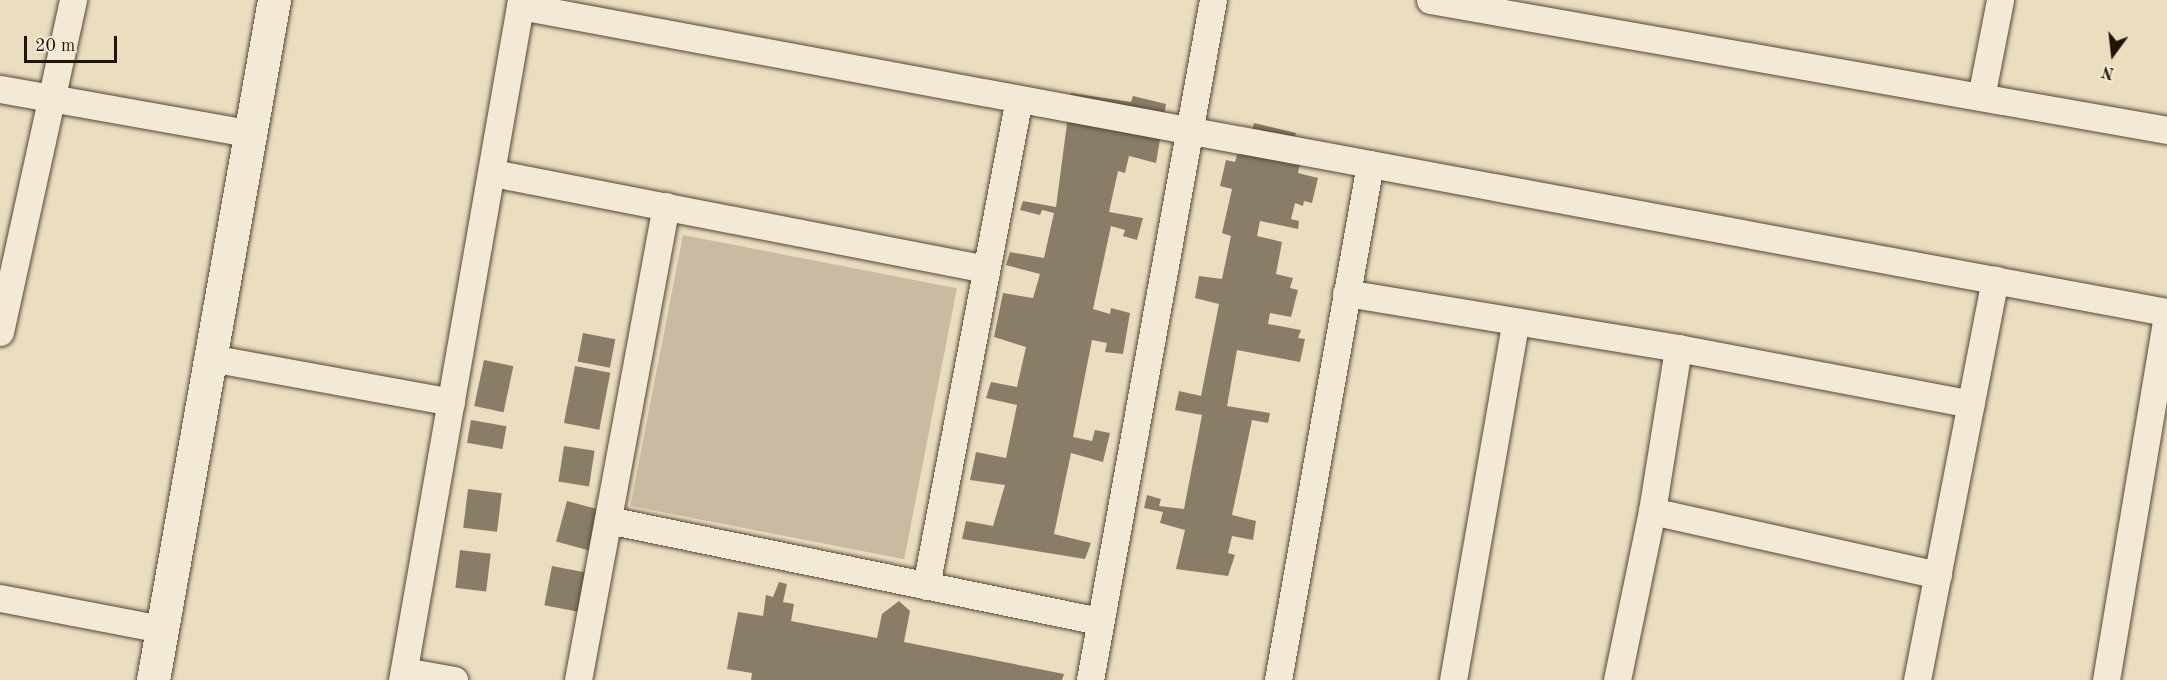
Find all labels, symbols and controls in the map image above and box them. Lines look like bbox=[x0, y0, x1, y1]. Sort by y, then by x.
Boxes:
scale bar bbox=[27, 24, 120, 62]
north arrow bbox=[2083, 24, 2143, 84]
text: 20 m bbox=[35, 37, 75, 55]
text: N bbox=[2100, 62, 2116, 81]

